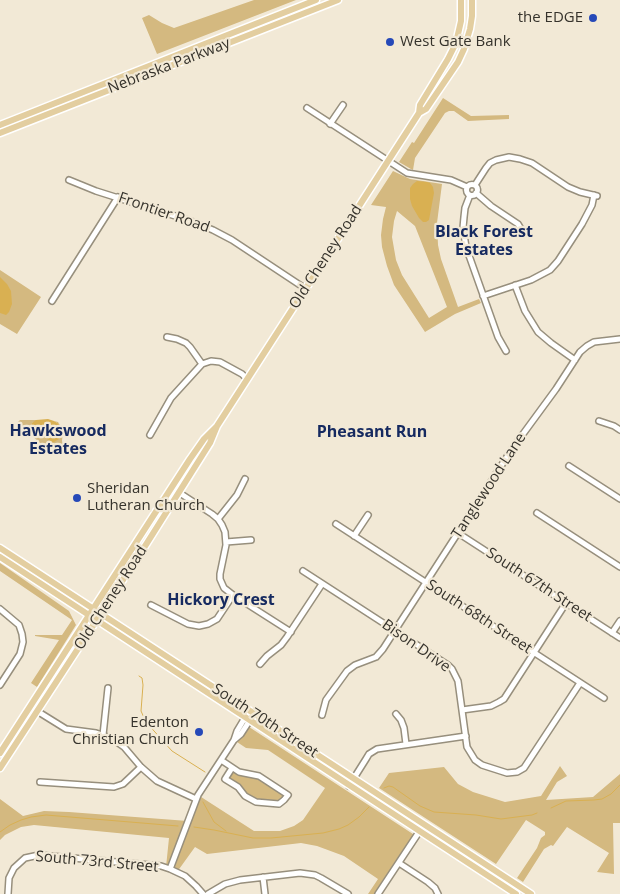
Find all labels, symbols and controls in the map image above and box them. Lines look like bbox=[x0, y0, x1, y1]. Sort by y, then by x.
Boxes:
place label: the EDGE bbox=[518, 9, 583, 27]
marker: the EDGE bbox=[587, 12, 599, 24]
place label: West Gate Bank bbox=[400, 33, 511, 51]
street label: Nebraska Parkway bbox=[105, 34, 233, 98]
marker: West Gate Bank bbox=[384, 36, 396, 48]
street label: Frontier Road bbox=[116, 189, 212, 237]
street label: Old Cheney Road bbox=[286, 202, 366, 312]
district label: Black Forest Estates bbox=[435, 222, 533, 260]
district label: Hawkswood Estates bbox=[9, 421, 107, 459]
district label: Pheasant Run bbox=[317, 422, 427, 442]
street label: Tanglewood Lane bbox=[448, 430, 530, 542]
place label: Sheridan Lutheran Church bbox=[87, 480, 205, 515]
marker: Sheridan Lutheran Church bbox=[71, 492, 83, 504]
street label: Old Cheney Road bbox=[71, 543, 151, 653]
street label: South 67th Street bbox=[483, 544, 595, 626]
street label: South 68th Street bbox=[423, 576, 535, 658]
district label: Hickory Crest bbox=[167, 590, 275, 610]
street label: Bison Drive bbox=[378, 616, 454, 676]
street label: South 70th Street bbox=[209, 680, 321, 762]
place label: Edenton Christian Church bbox=[72, 714, 189, 749]
marker: Edenton Christian Church bbox=[193, 726, 205, 738]
street label: South 73rd Street bbox=[35, 848, 159, 876]

